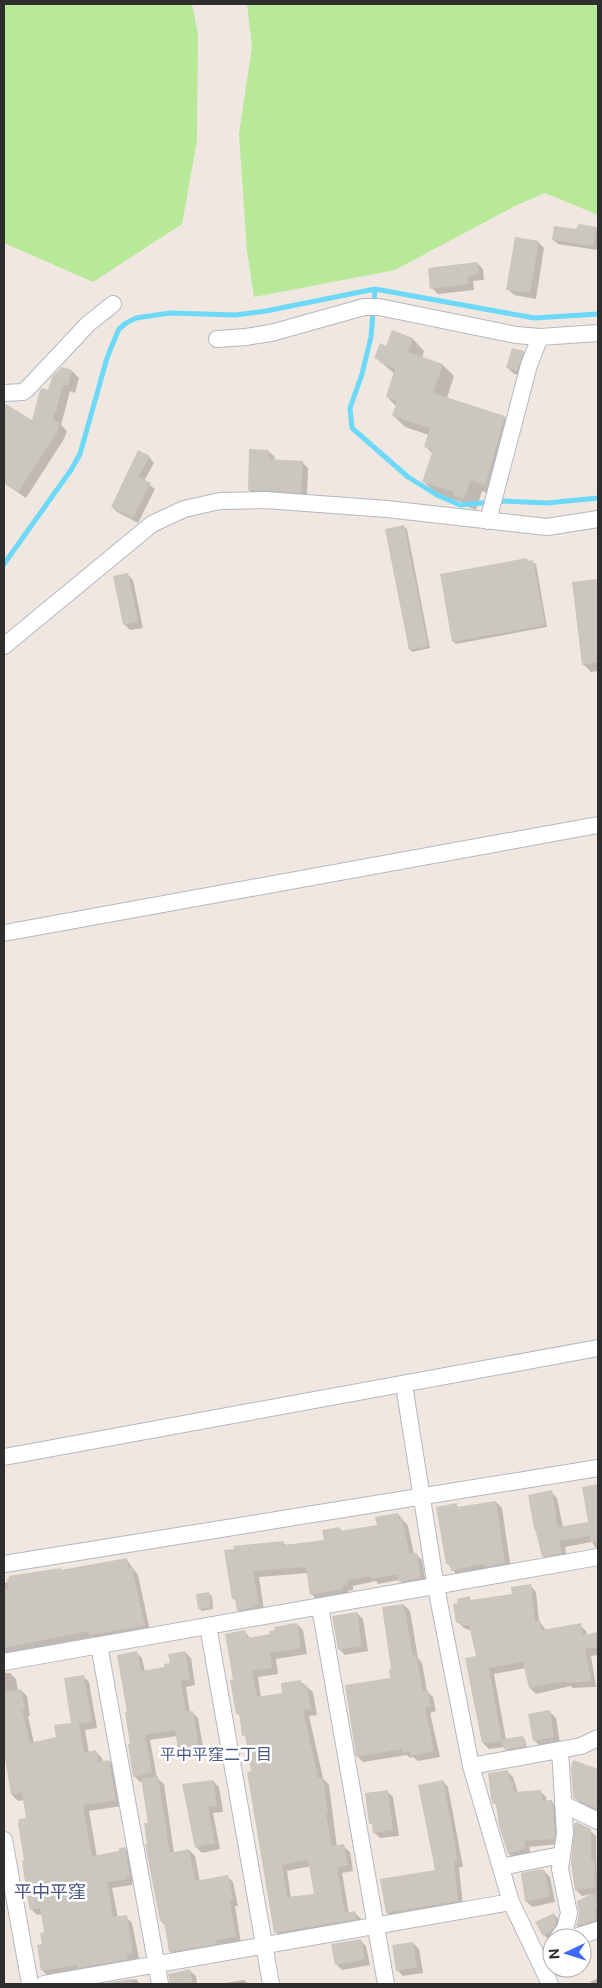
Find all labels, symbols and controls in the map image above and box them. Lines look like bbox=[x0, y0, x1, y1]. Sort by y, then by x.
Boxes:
district label: 平中平窪二丁目 bbox=[160, 1745, 272, 1764]
district label: 平中平窪 bbox=[14, 1881, 86, 1902]
north arrow bbox=[542, 1928, 592, 1978]
text: N bbox=[546, 1948, 562, 1960]

